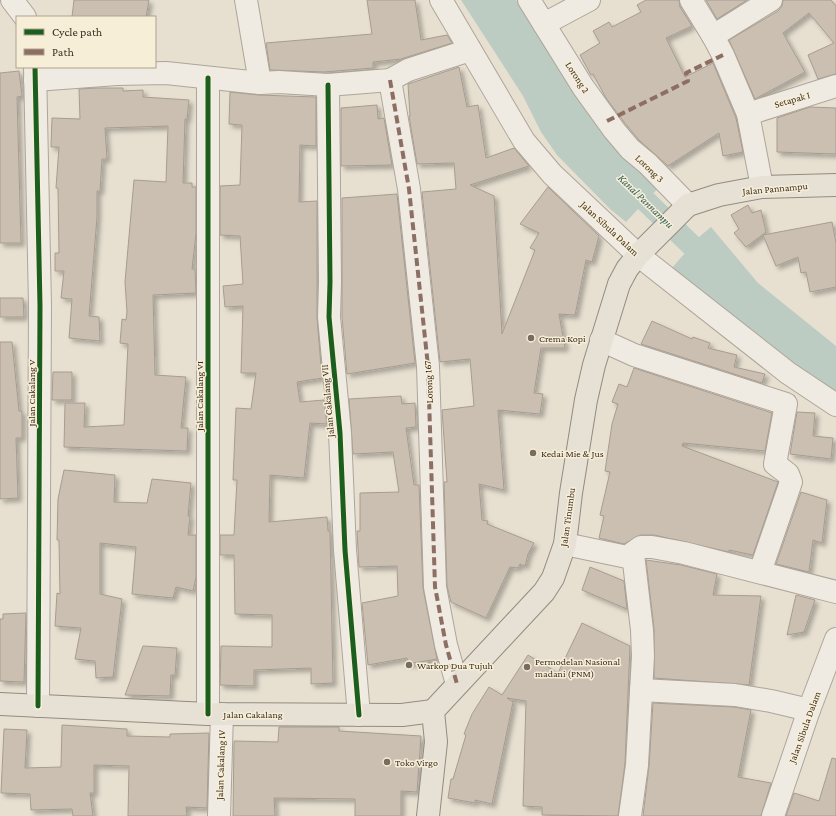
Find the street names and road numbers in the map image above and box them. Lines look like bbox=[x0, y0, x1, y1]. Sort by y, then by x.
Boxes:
street label: Lorong 2 bbox=[563, 60, 592, 95]
street label: Setapak I bbox=[773, 89, 811, 110]
street label: Lorong 3 bbox=[633, 152, 666, 185]
street label: Jalan Pannampu bbox=[741, 180, 809, 197]
street label: Jalan Sibula Dalam bbox=[578, 198, 641, 258]
street label: Jalan Cakalang V bbox=[26, 359, 37, 427]
street label: Lorong 167 bbox=[422, 360, 435, 404]
street label: Jalan Cakalang VI bbox=[194, 361, 205, 432]
street label: Jalan Cakalang VII bbox=[319, 364, 336, 439]
street label: Jalan Tinumbu bbox=[558, 486, 577, 548]
street label: Jalan Sibula Dalam bbox=[786, 690, 823, 765]
street label: Jalan Cakalang bbox=[222, 709, 283, 720]
street label: Jalan Cakalang IV bbox=[214, 730, 227, 801]

